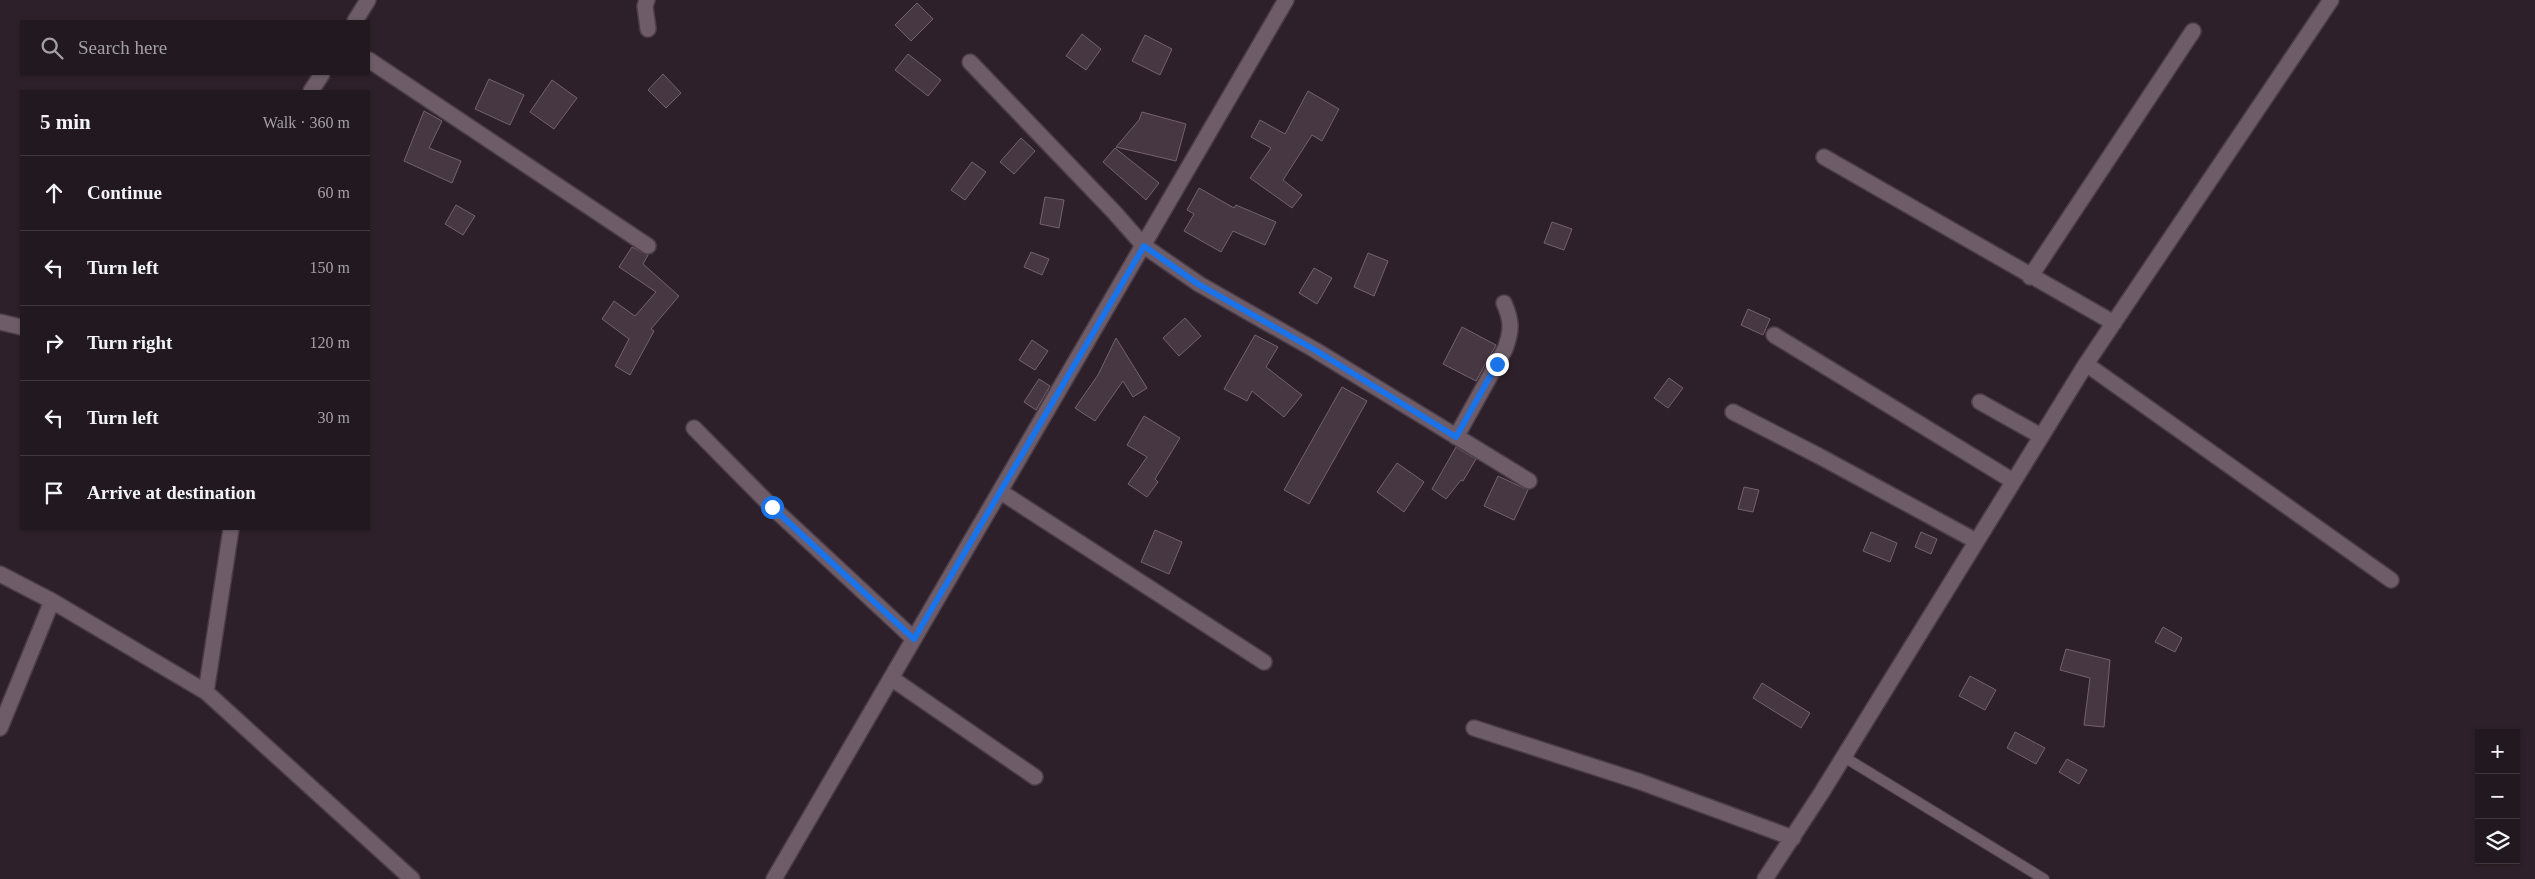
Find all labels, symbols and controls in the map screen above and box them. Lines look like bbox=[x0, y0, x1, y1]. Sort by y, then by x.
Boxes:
search box bbox=[20, 20, 370, 75]
icon: search bbox=[38, 34, 66, 62]
text: Search here bbox=[78, 37, 167, 58]
text: 5 min bbox=[40, 110, 91, 134]
text: Walk · 360 m bbox=[263, 114, 350, 131]
icon: ahead bbox=[40, 179, 68, 207]
text: Continue bbox=[87, 182, 162, 203]
text: 60 m bbox=[318, 184, 350, 201]
icon: left bbox=[40, 254, 68, 282]
text: Turn left bbox=[87, 257, 159, 278]
text: 150 m bbox=[310, 259, 350, 276]
icon: right bbox=[40, 329, 68, 357]
text: Turn right bbox=[87, 332, 172, 353]
text: 120 m bbox=[310, 334, 350, 351]
route end bbox=[1486, 353, 1509, 376]
icon: left bbox=[40, 404, 68, 432]
text: Turn left bbox=[87, 407, 159, 428]
text: 30 m bbox=[318, 409, 350, 426]
icon: arrive bbox=[40, 479, 68, 507]
text: Arrive at destination bbox=[87, 482, 256, 503]
route start bbox=[761, 496, 784, 519]
map controls bbox=[2475, 729, 2520, 864]
button: + bbox=[2475, 729, 2520, 774]
button: − bbox=[2475, 774, 2520, 819]
button: layers bbox=[2475, 819, 2520, 864]

